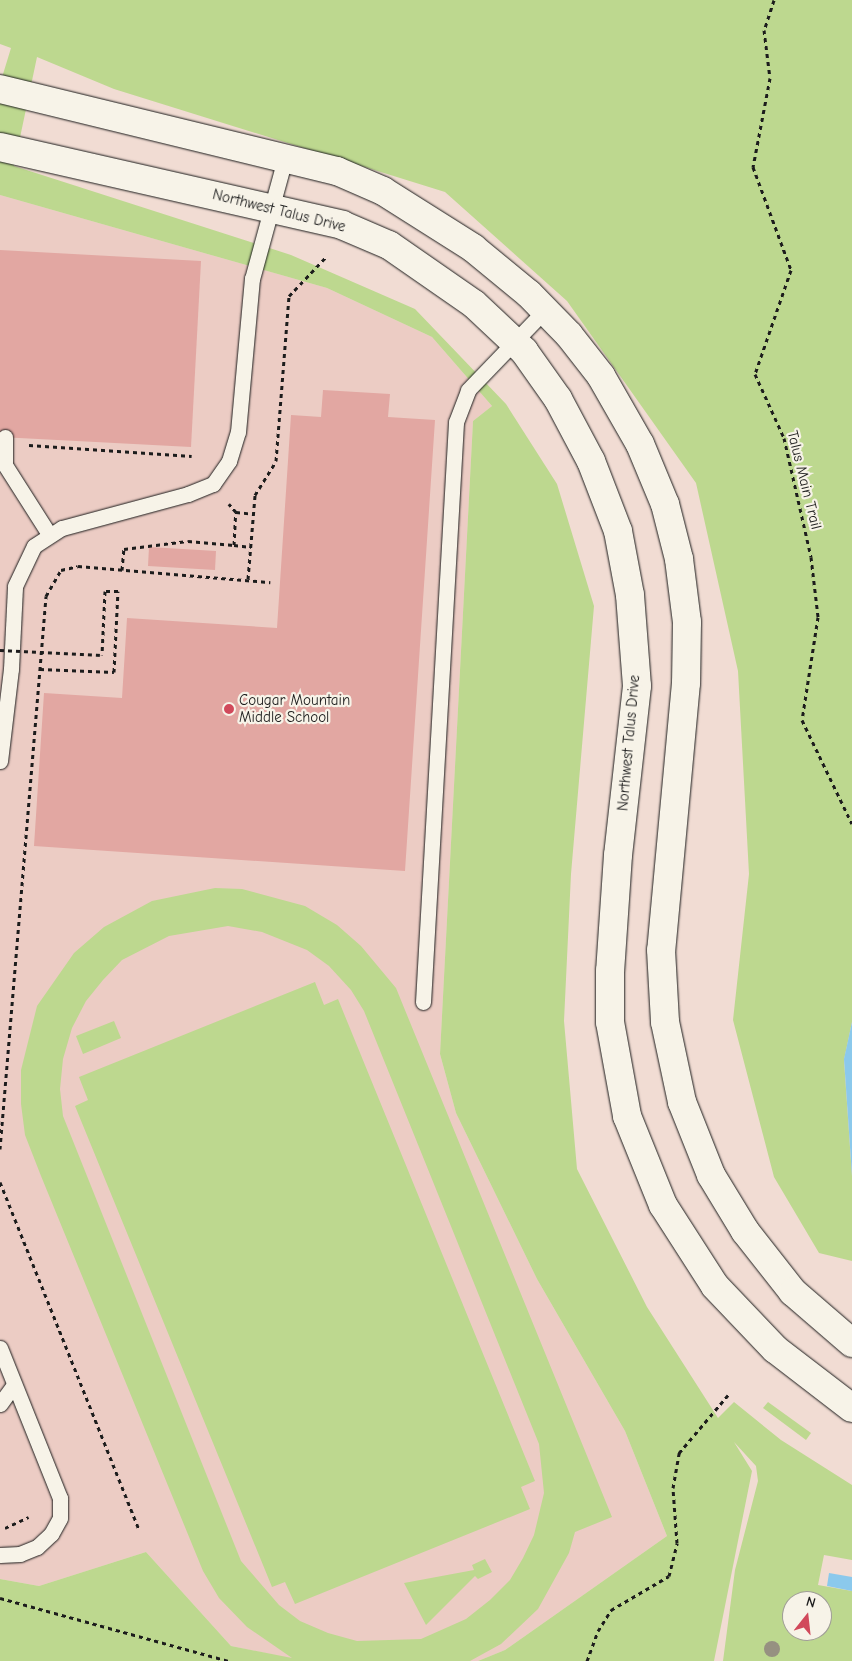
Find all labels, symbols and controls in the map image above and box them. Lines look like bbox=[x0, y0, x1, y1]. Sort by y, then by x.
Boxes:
street label: Northwest Talus Drive bbox=[211, 186, 347, 236]
street label: Talus Main Trail bbox=[783, 429, 825, 531]
street label: Northwest Talus Drive bbox=[614, 674, 644, 812]
place label: Cougar Mountain Middle School bbox=[239, 691, 350, 726]
marker: Cougar Mountain Middle School bbox=[223, 703, 235, 715]
north arrow bbox=[782, 1591, 832, 1641]
text: N bbox=[804, 1593, 818, 1611]

